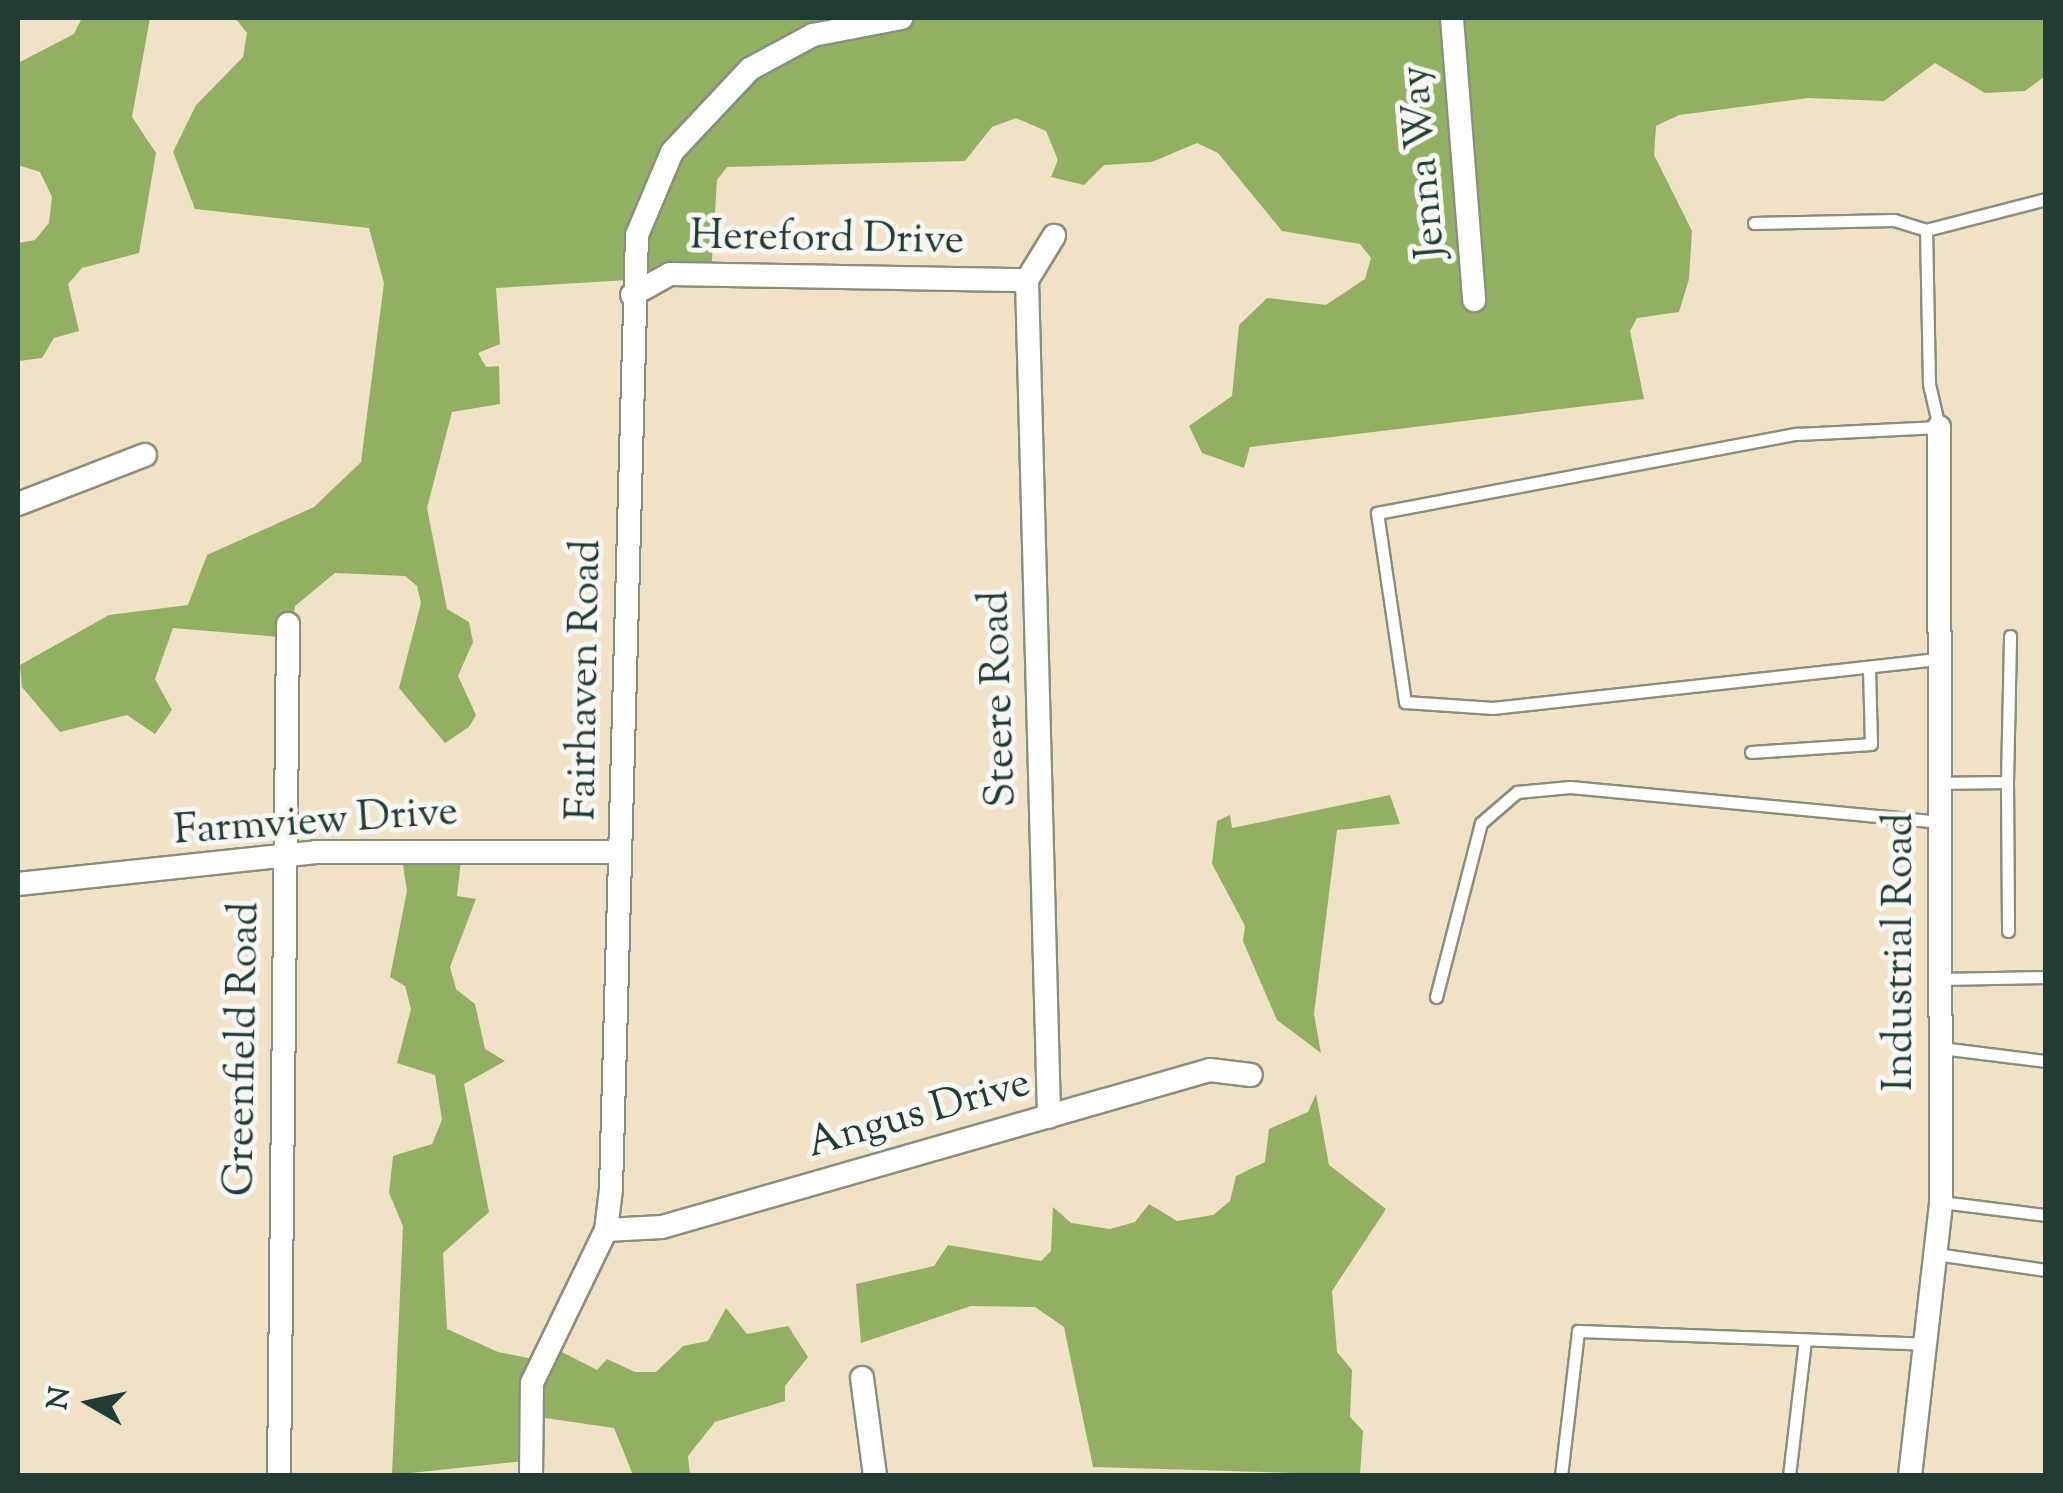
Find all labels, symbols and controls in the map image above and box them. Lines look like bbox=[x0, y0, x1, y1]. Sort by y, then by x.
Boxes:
street label: Jenna Way bbox=[1391, 63, 1459, 261]
street label: Hereford Drive bbox=[689, 212, 965, 268]
street label: Fairhaven Road bbox=[558, 539, 614, 821]
street label: Steere Road bbox=[971, 590, 1029, 808]
street label: Farmview Drive bbox=[172, 788, 460, 858]
street label: Industrial Road bbox=[1876, 813, 1926, 1091]
street label: Greenfield Road bbox=[216, 901, 272, 1197]
street label: Angus Drive bbox=[802, 1059, 1036, 1171]
north arrow bbox=[40, 1353, 140, 1453]
text: N bbox=[39, 1384, 82, 1412]

